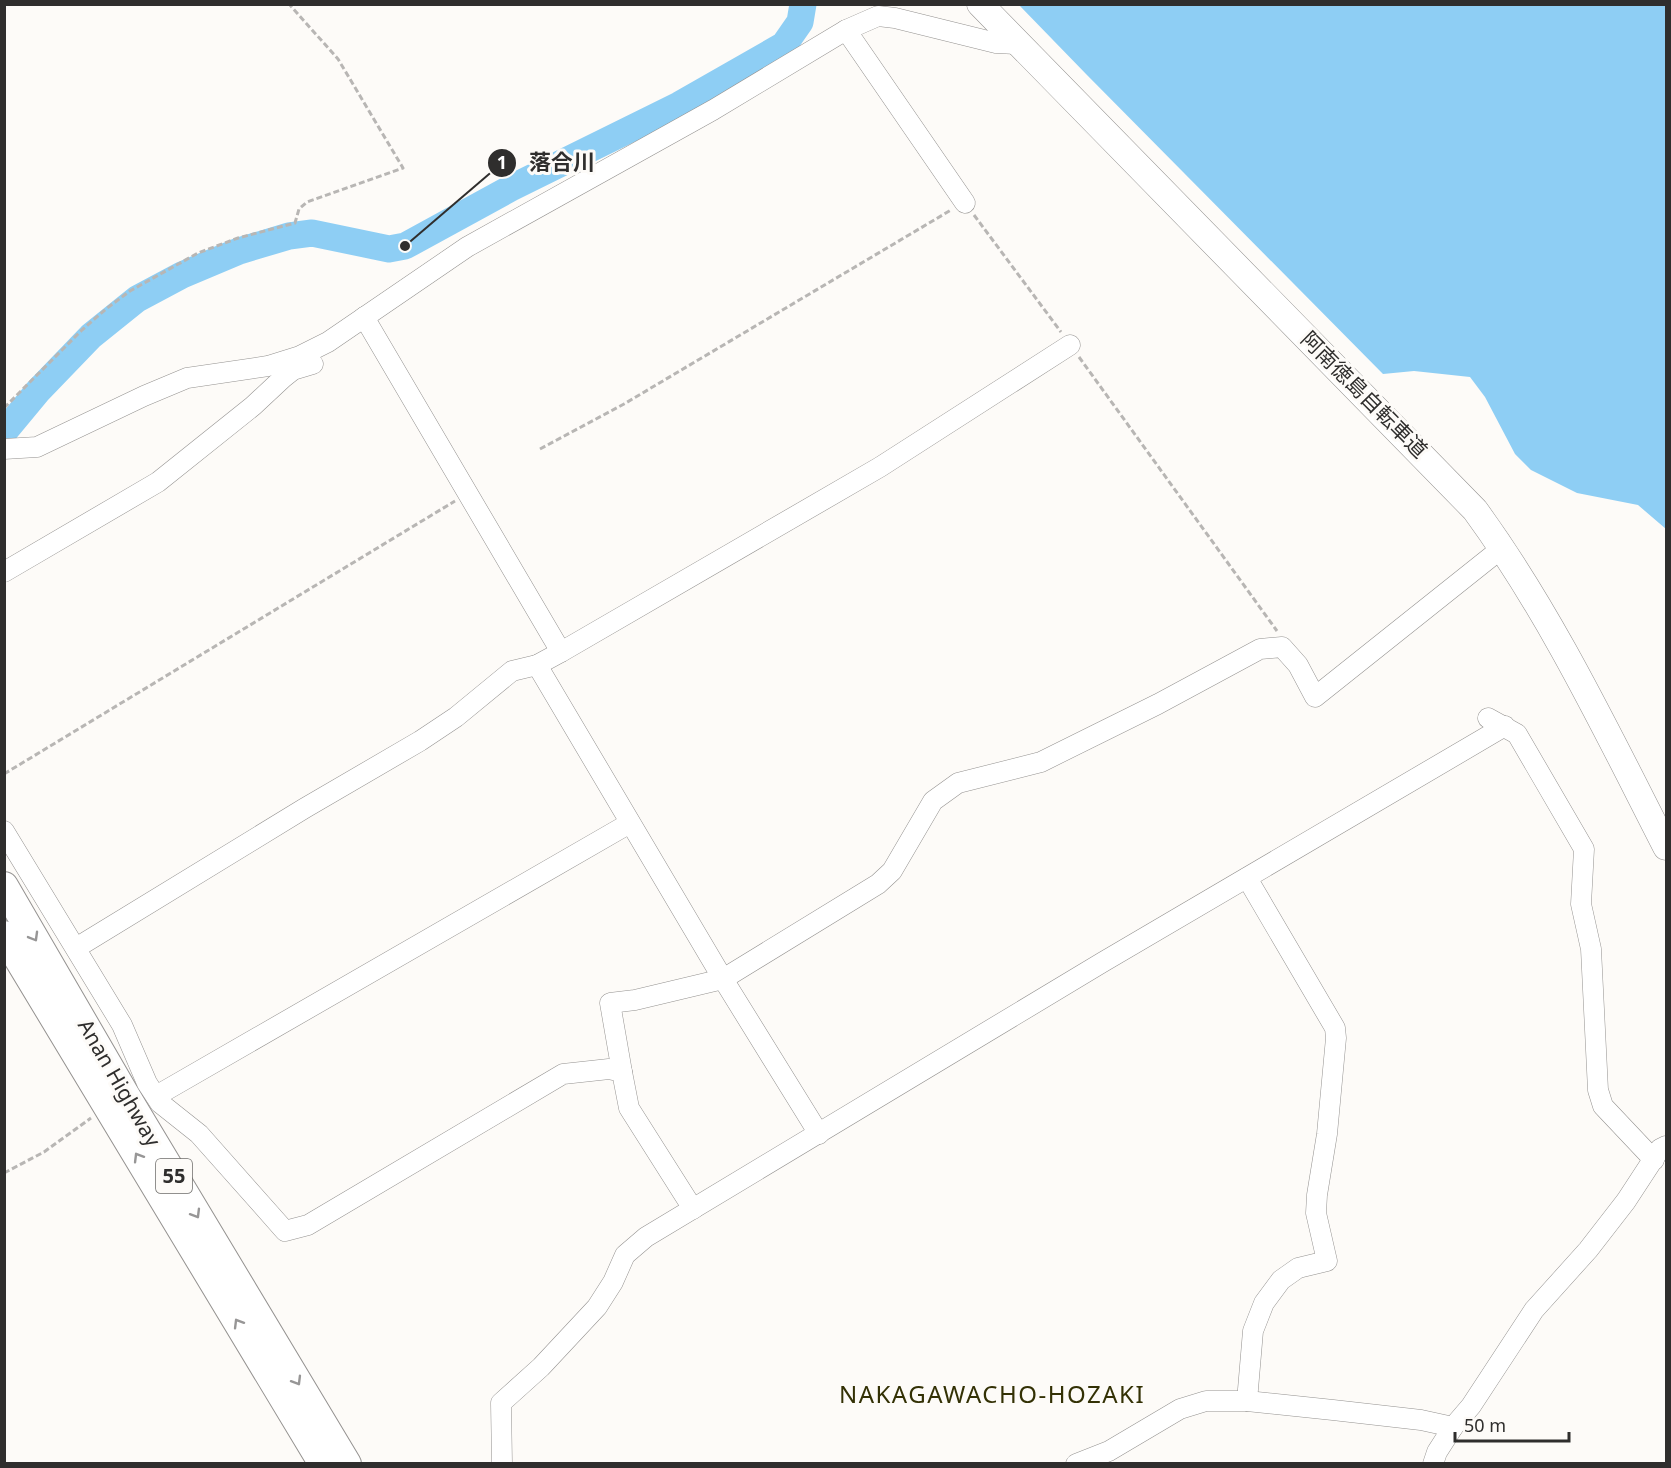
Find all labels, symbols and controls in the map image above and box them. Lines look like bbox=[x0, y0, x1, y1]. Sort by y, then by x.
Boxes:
callout: 落合川 bbox=[487, 143, 607, 183]
text: 落合川 bbox=[529, 146, 595, 176]
text: 1 bbox=[497, 150, 507, 174]
street label: 阿南徳島自転車道 bbox=[1295, 325, 1434, 464]
one-way arrow bbox=[26, 931, 38, 941]
street label: Anan Highway bbox=[72, 1014, 168, 1151]
one-way arrow bbox=[134, 1152, 145, 1163]
road number: 55 bbox=[156, 1159, 192, 1193]
one-way arrow bbox=[189, 1208, 201, 1218]
one-way arrow bbox=[234, 1319, 246, 1329]
one-way arrow bbox=[289, 1375, 301, 1385]
district label: NAKAGAWACHO-HOZAKI bbox=[839, 1377, 1145, 1410]
scale bar bbox=[1455, 1405, 1569, 1443]
text: 50 m bbox=[1464, 1413, 1506, 1437]

